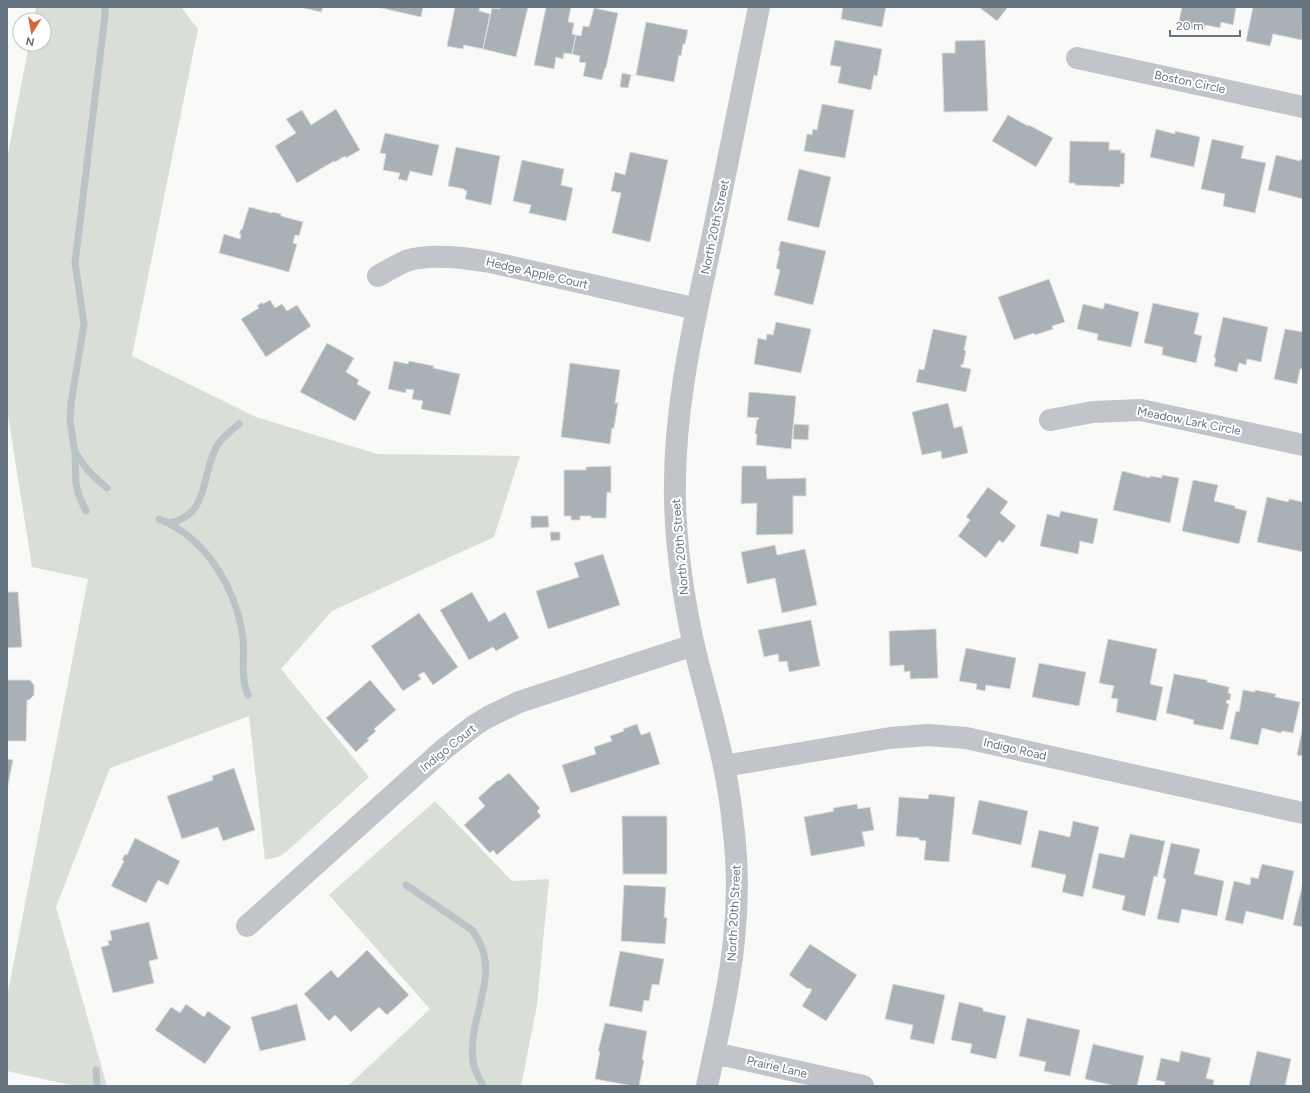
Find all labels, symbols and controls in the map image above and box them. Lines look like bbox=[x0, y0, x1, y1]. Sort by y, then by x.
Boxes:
north arrow bbox=[12, 12, 52, 52]
scale bar bbox=[1170, 12, 1240, 38]
text: 20 m bbox=[1176, 19, 1204, 33]
text: N bbox=[25, 34, 36, 49]
street label: Boston Circle bbox=[1153, 68, 1227, 96]
street label: North 20th Street bbox=[698, 178, 732, 276]
street label: Hedge Apple Court bbox=[484, 254, 590, 292]
street label: Meadow Lark Circle bbox=[1136, 404, 1243, 438]
street label: North 20th Street bbox=[669, 498, 691, 596]
street label: Indigo Court bbox=[417, 721, 479, 775]
street label: Indigo Road bbox=[982, 735, 1048, 763]
street label: North 20th Street bbox=[724, 864, 744, 962]
street label: Prairie Lane bbox=[745, 1053, 809, 1081]

